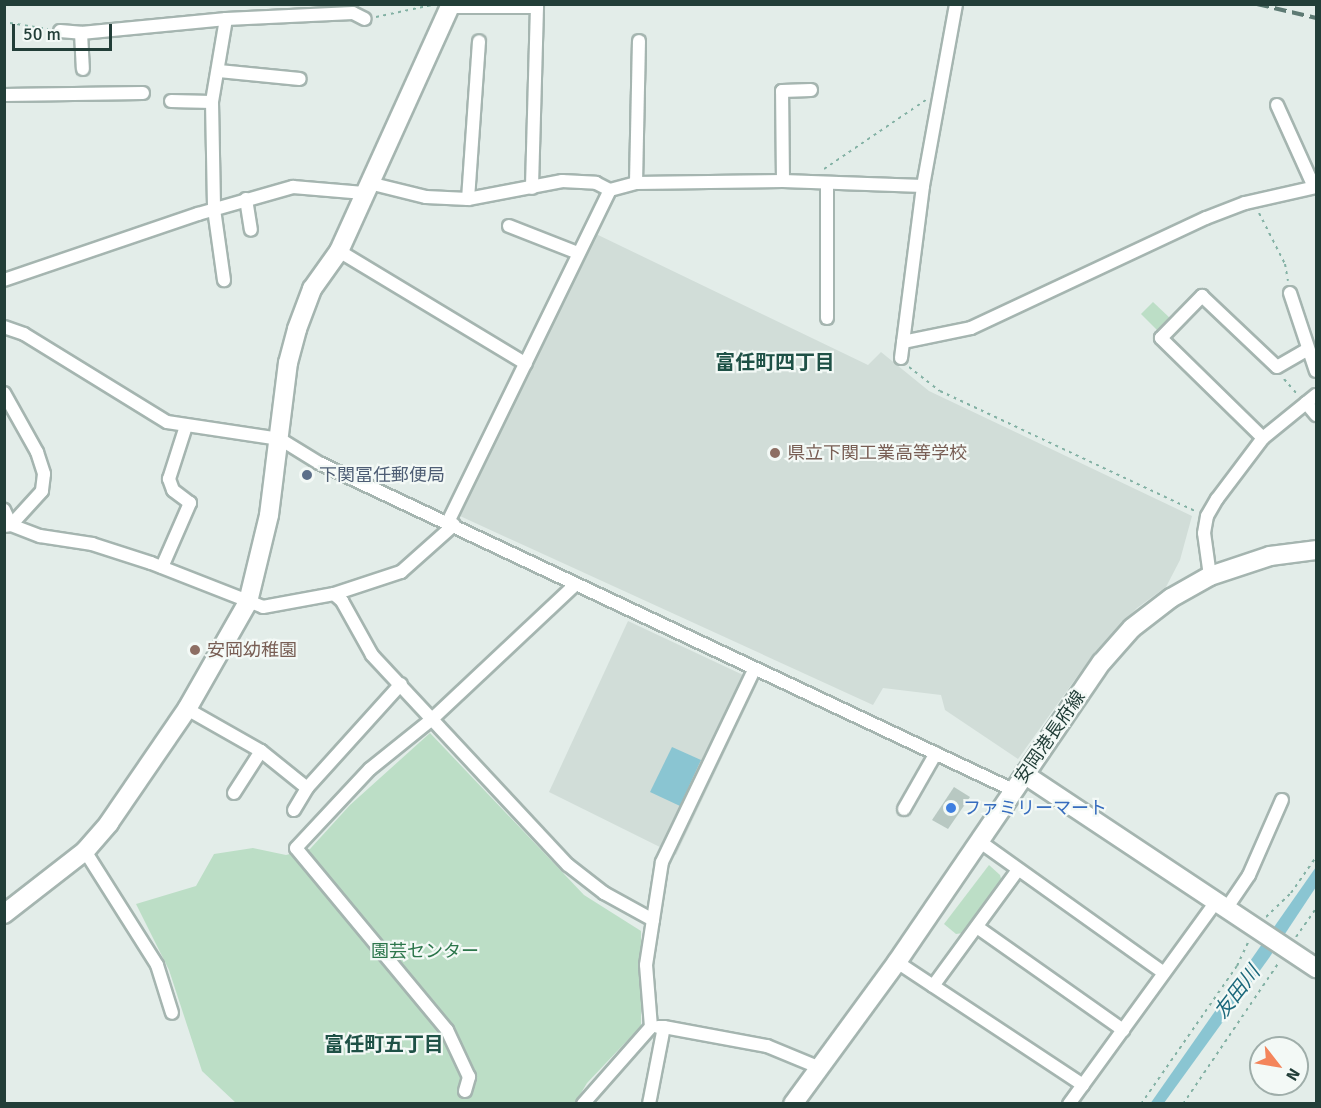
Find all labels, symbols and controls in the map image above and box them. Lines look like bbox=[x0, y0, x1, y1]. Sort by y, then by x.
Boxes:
scale bar bbox=[15, 12, 116, 50]
text: 50 m bbox=[23, 23, 61, 45]
district label: 富任町四丁目 bbox=[715, 350, 835, 374]
place label: 県立下関工業高等学校 bbox=[787, 442, 967, 464]
marker: 県立下関工業高等学校 bbox=[768, 446, 782, 460]
place label: 下関冨任郵便局 bbox=[319, 464, 445, 486]
marker: 下関冨任郵便局 bbox=[300, 468, 314, 482]
place label: 安岡幼稚園 bbox=[207, 639, 297, 661]
marker: 安岡幼稚園 bbox=[188, 643, 202, 657]
street label: 安岡港長府線 bbox=[1010, 687, 1090, 787]
place label: ファミリーマート bbox=[963, 797, 1107, 819]
marker: ファミリーマート bbox=[944, 801, 958, 815]
park label: 園芸センター bbox=[371, 940, 479, 962]
water label: 友田川 bbox=[1209, 961, 1265, 1023]
district label: 富任町五丁目 bbox=[324, 1032, 444, 1056]
north arrow bbox=[1249, 1036, 1309, 1096]
text: N bbox=[1281, 1064, 1304, 1084]

